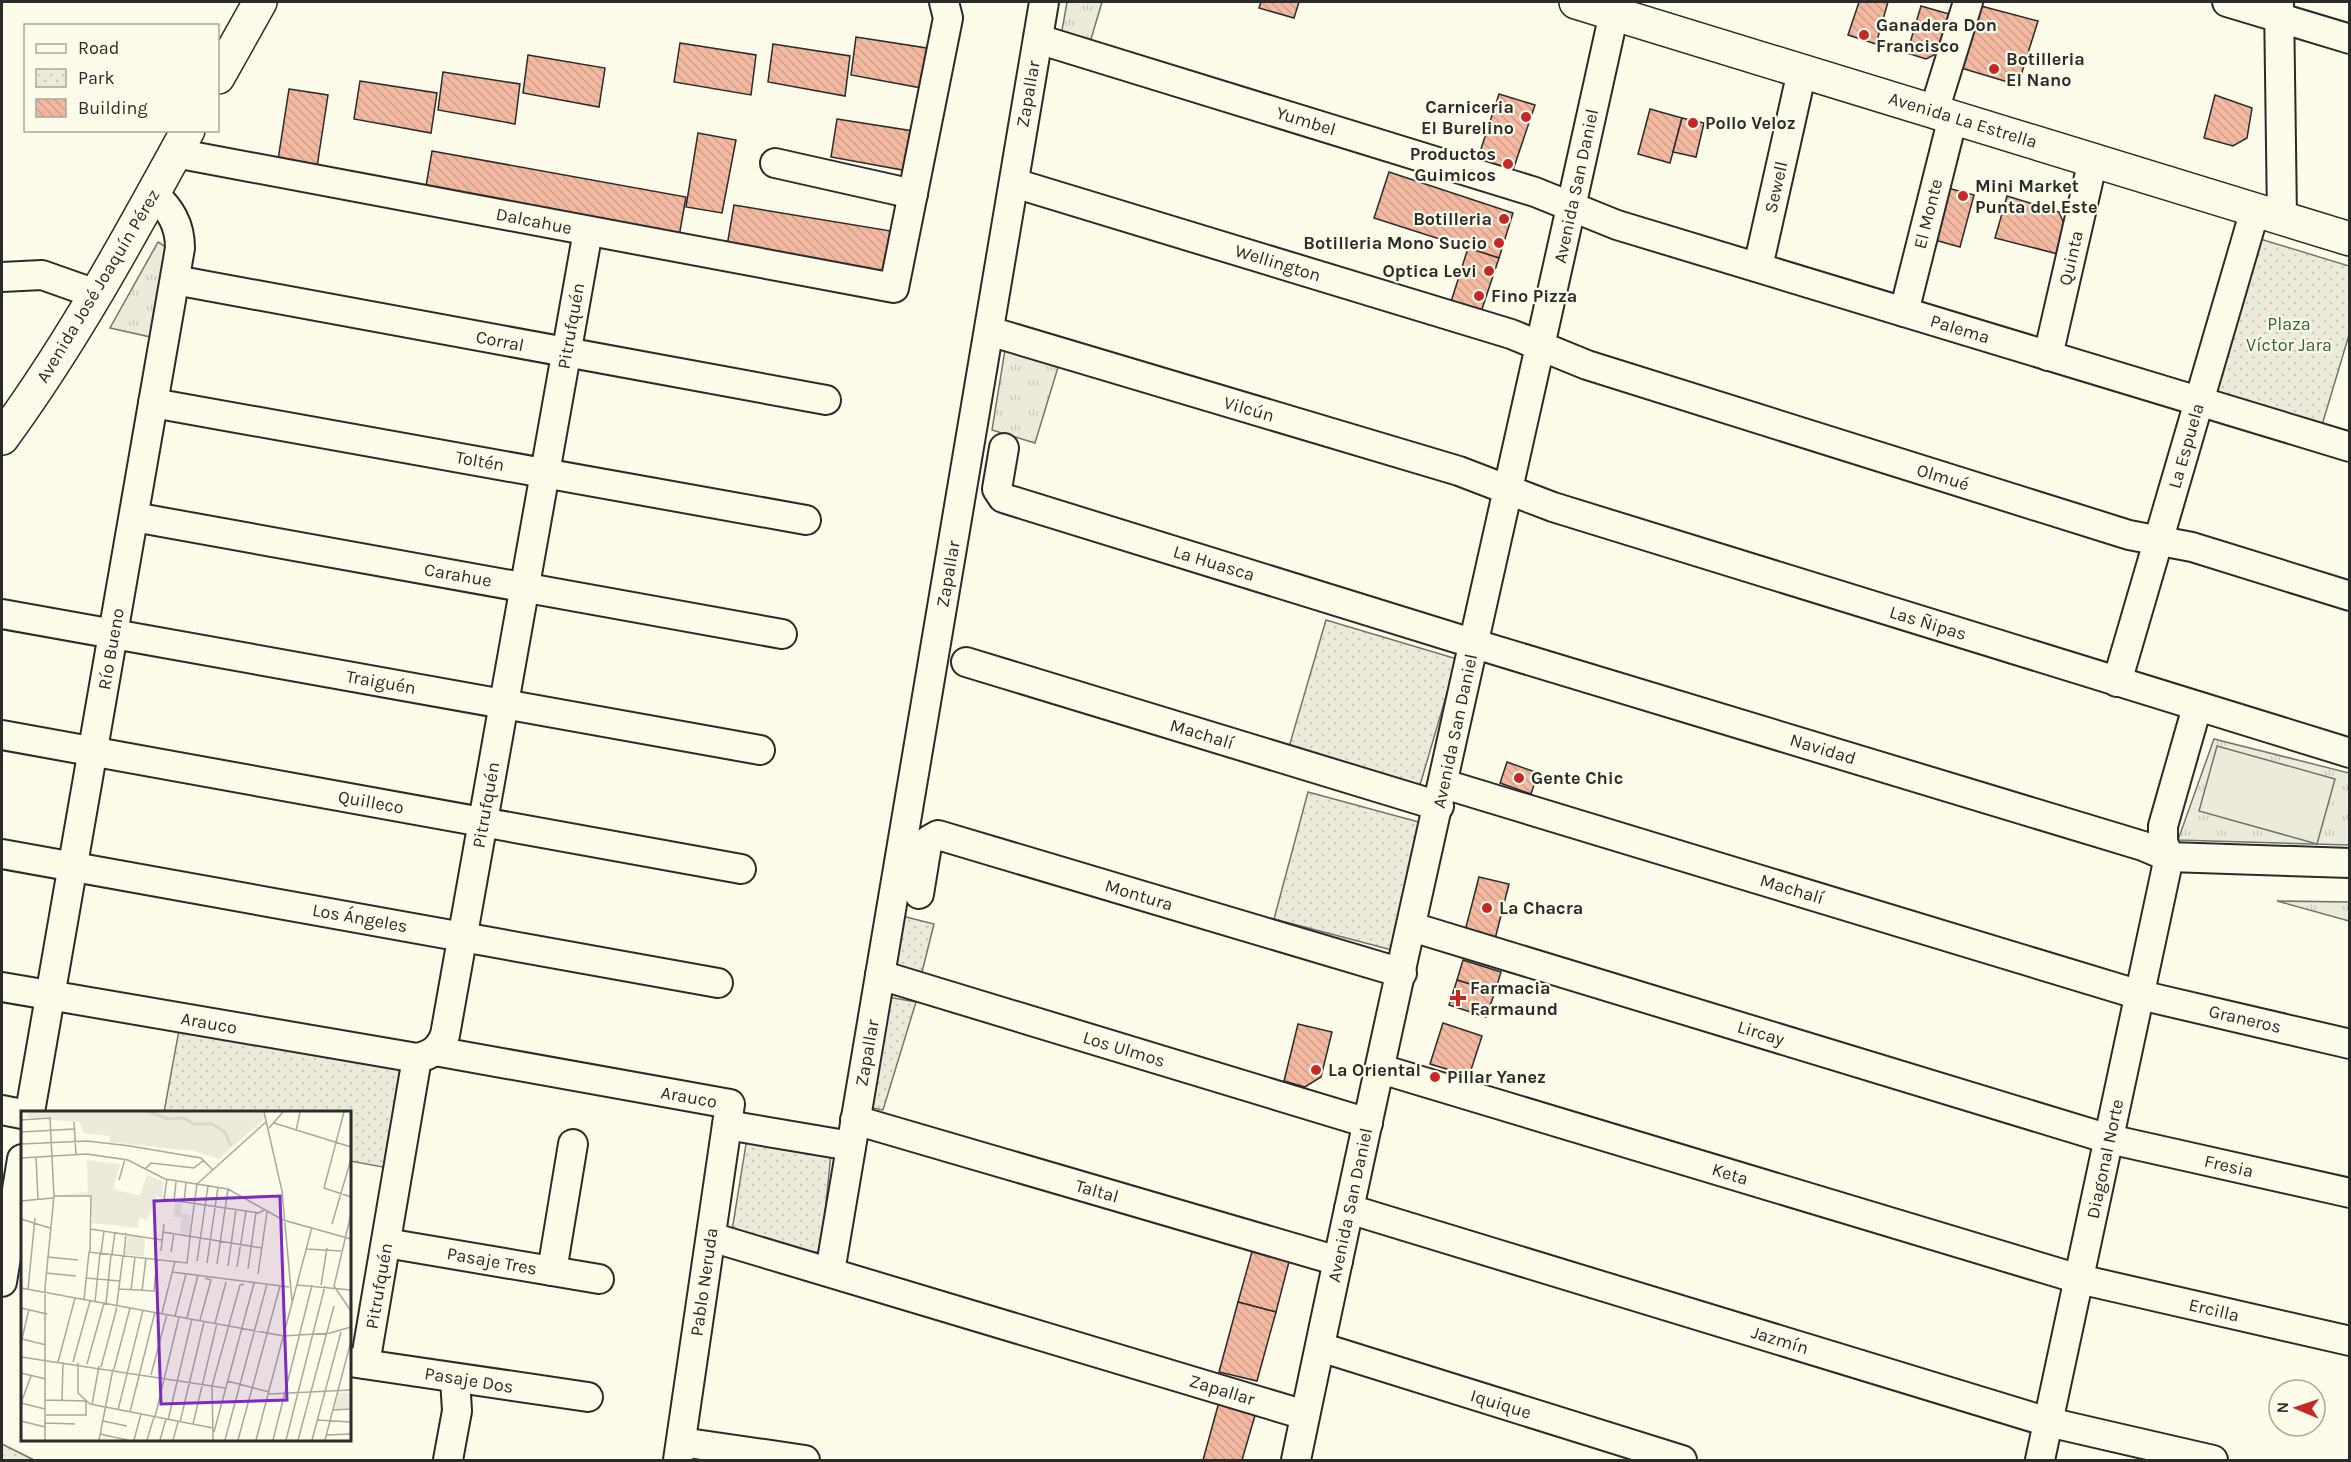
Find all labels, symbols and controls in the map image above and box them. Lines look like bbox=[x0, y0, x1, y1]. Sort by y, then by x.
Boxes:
place label: Ganadera Don Francisco bbox=[1876, 14, 1997, 57]
legend bbox=[24, 24, 219, 132]
marker: Ganadera Don Francisco bbox=[1857, 28, 1871, 42]
text: Road bbox=[78, 37, 119, 59]
place label: Botilleria El Nano bbox=[2006, 48, 2085, 91]
street label: Zapallar bbox=[1011, 58, 1045, 129]
marker: Botilleria El Nano bbox=[1987, 62, 2001, 76]
text: Park bbox=[78, 67, 115, 89]
street label: Avenida La Estrella bbox=[1886, 87, 2040, 153]
place label: Carniceria El Burelino bbox=[1421, 96, 1514, 139]
text: Building bbox=[78, 97, 148, 119]
street label: Yumbel bbox=[1273, 102, 1339, 140]
street label: Avenida San Daniel bbox=[1549, 107, 1603, 265]
marker: Carniceria El Burelino bbox=[1519, 110, 1533, 124]
place label: Pollo Veloz bbox=[1705, 112, 1796, 134]
marker: Pollo Veloz bbox=[1686, 116, 1700, 130]
place label: Productos Guimicos bbox=[1410, 143, 1496, 186]
marker: Productos Guimicos bbox=[1501, 157, 1515, 171]
street label: Sewell bbox=[1759, 159, 1793, 215]
place label: Mini Market Punta del Este bbox=[1975, 175, 2097, 218]
street label: El Monte bbox=[1909, 177, 1947, 251]
street label: Avenida José Joaquín Pérez bbox=[31, 185, 165, 387]
marker: Mini Market Punta del Este bbox=[1956, 189, 1970, 203]
street label: Dalcahue bbox=[494, 203, 574, 239]
place label: Botilleria bbox=[1413, 208, 1492, 230]
marker: Botilleria bbox=[1497, 212, 1511, 226]
street label: Quinta bbox=[2054, 228, 2088, 288]
place label: Botilleria Mono Sucio bbox=[1303, 232, 1487, 254]
marker: Botilleria Mono Sucio bbox=[1492, 236, 1506, 250]
street label: Wellington bbox=[1232, 240, 1324, 286]
place label: Optica Levi bbox=[1382, 260, 1477, 282]
marker: Optica Levi bbox=[1482, 264, 1496, 278]
street label: Pitrufquén bbox=[553, 281, 589, 371]
place label: Fino Pizza bbox=[1491, 285, 1577, 307]
marker: Fino Pizza bbox=[1472, 289, 1486, 303]
street label: Palema bbox=[1928, 310, 1992, 348]
park label: Plaza Víctor Jara bbox=[2246, 313, 2332, 356]
street label: Corral bbox=[474, 326, 526, 356]
street label: Vilcún bbox=[1221, 391, 1277, 427]
street label: La Espuela bbox=[2163, 401, 2209, 491]
street label: Toltén bbox=[454, 446, 506, 476]
street label: Olmué bbox=[1914, 459, 1972, 495]
street label: Zapallar bbox=[931, 538, 965, 609]
street label: La Huasca bbox=[1171, 540, 1257, 586]
street label: Carahue bbox=[422, 558, 494, 592]
street label: Las Ñipas bbox=[1887, 601, 1969, 645]
street label: Río Bueno bbox=[93, 606, 129, 692]
street label: Avenida San Daniel bbox=[1428, 652, 1482, 810]
street label: Traiguén bbox=[344, 665, 418, 699]
street label: Machalí bbox=[1167, 714, 1237, 754]
street label: Navidad bbox=[1787, 729, 1859, 769]
street label: Pitrufquén bbox=[468, 760, 504, 850]
place label: Gente Chic bbox=[1531, 767, 1623, 789]
marker: Gente Chic bbox=[1512, 771, 1526, 785]
street label: Quilleco bbox=[336, 785, 406, 819]
street label: Machalí bbox=[1757, 869, 1827, 909]
street label: Montura bbox=[1102, 874, 1176, 916]
place label: La Chacra bbox=[1499, 897, 1583, 919]
street label: Los Ángeles bbox=[311, 898, 410, 937]
marker: La Chacra bbox=[1480, 901, 1494, 915]
place label: Farmacia Farmaund bbox=[1470, 977, 1558, 1020]
marker: Farmacia Farmaund bbox=[1451, 991, 1465, 1005]
street label: Graneros bbox=[2207, 1000, 2283, 1038]
street label: Arauco bbox=[179, 1007, 239, 1039]
street label: Lircay bbox=[1735, 1015, 1788, 1051]
street label: Zapallar bbox=[850, 1017, 884, 1088]
street label: Los Ulmos bbox=[1080, 1026, 1168, 1072]
place label: La Oriental bbox=[1328, 1059, 1421, 1081]
marker: La Oriental bbox=[1309, 1063, 1323, 1077]
place label: Pillar Yanez bbox=[1447, 1066, 1546, 1088]
marker: Pillar Yanez bbox=[1428, 1070, 1442, 1084]
street label: Arauco bbox=[659, 1081, 719, 1113]
street label: Diagonal Norte bbox=[2082, 1097, 2128, 1221]
inset map bbox=[21, 1111, 351, 1441]
street label: Avenida San Daniel bbox=[1323, 1126, 1377, 1284]
street label: Fresia bbox=[2202, 1150, 2256, 1182]
street label: Keta bbox=[1709, 1158, 1751, 1190]
street label: Taltal bbox=[1073, 1174, 1121, 1208]
street label: Pablo Neruda bbox=[686, 1226, 722, 1338]
street label: Pitrufquén bbox=[361, 1241, 397, 1331]
street label: Pasaje Tres bbox=[445, 1242, 539, 1280]
street label: Ercilla bbox=[2187, 1294, 2241, 1326]
street label: Jazmín bbox=[1749, 1321, 1811, 1359]
street label: Pasaje Dos bbox=[423, 1362, 515, 1398]
street label: Zapallar bbox=[1187, 1370, 1258, 1411]
north arrow bbox=[2267, 1378, 2327, 1438]
street label: Iquique bbox=[1468, 1384, 1534, 1424]
text: N bbox=[2273, 1401, 2292, 1414]

